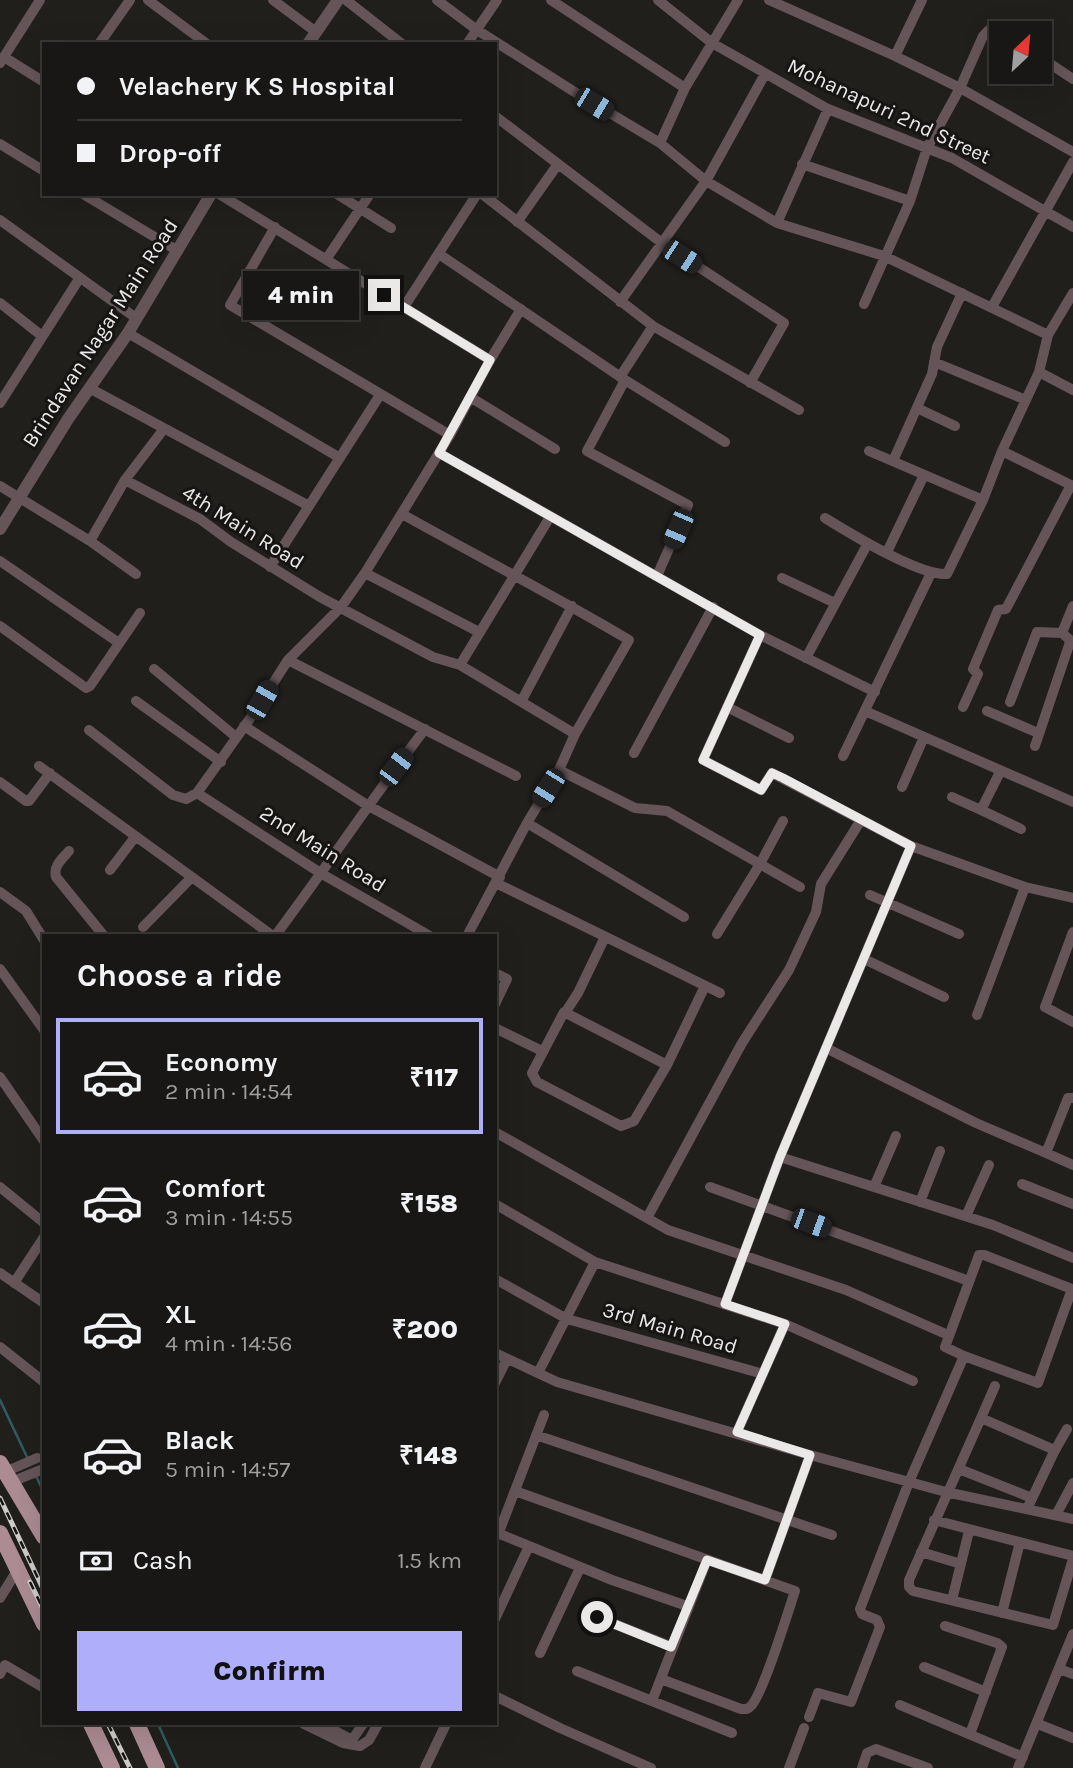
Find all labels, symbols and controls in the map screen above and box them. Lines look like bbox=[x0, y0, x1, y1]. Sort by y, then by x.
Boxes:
north arrow bbox=[989, 21, 1052, 84]
map controls bbox=[989, 21, 1052, 84]
street label: Mohanapuri 2nd Street bbox=[784, 53, 995, 169]
text: Velachery K S Hospital bbox=[119, 71, 395, 102]
car bbox=[571, 84, 618, 124]
text: Drop-off bbox=[119, 138, 221, 169]
street label: Brindavan Nagar Main Road bbox=[17, 215, 183, 451]
car bbox=[659, 237, 706, 277]
callout: 4 min bbox=[244, 270, 360, 320]
route end bbox=[368, 279, 400, 311]
text: 4 min bbox=[268, 282, 334, 309]
street label: 4th Main Road bbox=[178, 480, 308, 574]
car bbox=[661, 506, 696, 552]
car bbox=[243, 677, 282, 723]
car bbox=[375, 744, 418, 790]
car bbox=[528, 765, 569, 811]
street label: 2nd Main Road bbox=[256, 801, 390, 897]
text: Choose a ride bbox=[77, 957, 282, 994]
icon: car bbox=[81, 1045, 144, 1108]
text: Economy bbox=[165, 1047, 277, 1078]
text: ₹117 bbox=[409, 1062, 458, 1093]
text: 2 min · 14:54 bbox=[165, 1078, 293, 1105]
icon: car bbox=[81, 1171, 144, 1234]
text: Comfort bbox=[165, 1173, 266, 1204]
text: ₹158 bbox=[400, 1188, 458, 1219]
text: 3 min · 14:55 bbox=[165, 1204, 293, 1231]
car bbox=[788, 1206, 835, 1240]
icon: car bbox=[81, 1297, 144, 1360]
street label: 3rd Main Road bbox=[600, 1297, 740, 1359]
text: XL bbox=[165, 1299, 196, 1330]
text: ₹200 bbox=[392, 1314, 458, 1345]
text: 4 min · 14:56 bbox=[165, 1330, 293, 1357]
icon: car bbox=[81, 1423, 144, 1486]
text: Black bbox=[165, 1425, 234, 1456]
text: ₹148 bbox=[399, 1440, 458, 1471]
text: 5 min · 14:57 bbox=[165, 1456, 290, 1483]
icon: cash bbox=[77, 1542, 115, 1580]
text: Cash bbox=[133, 1545, 193, 1576]
text: 1.5 km bbox=[397, 1547, 462, 1574]
route start bbox=[581, 1601, 613, 1633]
button: Confirm bbox=[77, 1631, 462, 1711]

